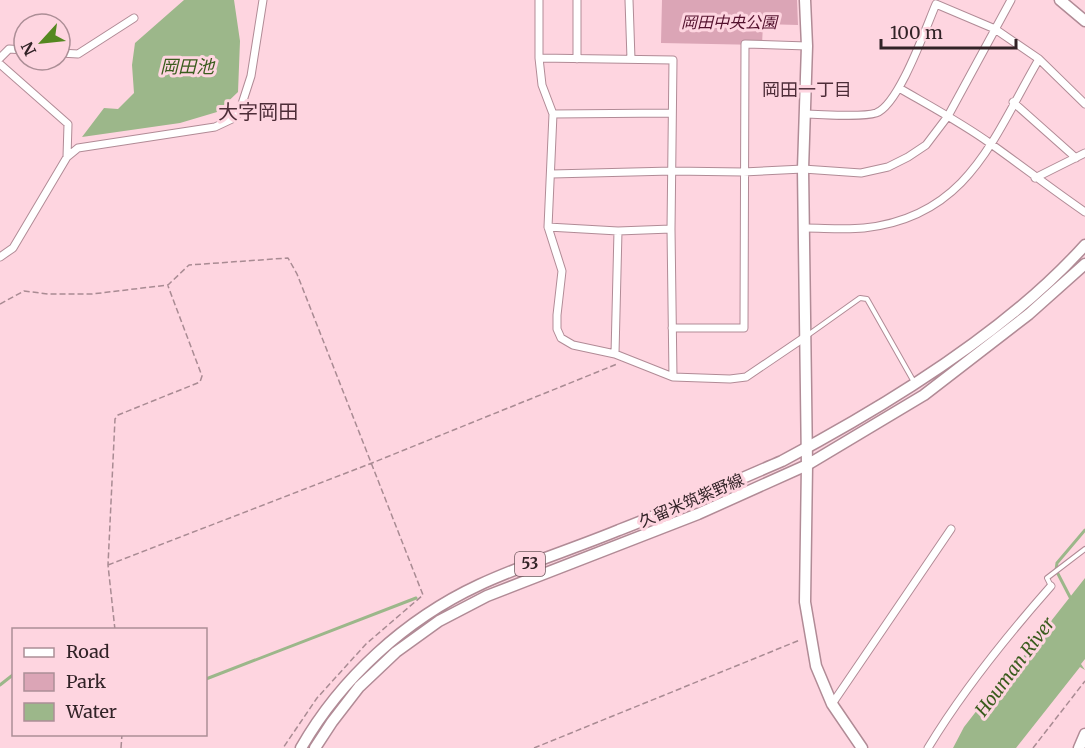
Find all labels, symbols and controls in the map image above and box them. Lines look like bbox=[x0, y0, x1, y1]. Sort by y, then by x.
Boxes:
north arrow bbox=[12, 12, 72, 72]
park label: 岡田中央公園 bbox=[681, 12, 779, 32]
scale bar bbox=[881, 12, 1016, 50]
text: 100 m bbox=[890, 21, 943, 44]
text: N bbox=[17, 38, 40, 59]
water label: 岡田池 bbox=[160, 55, 216, 78]
district label: 岡田一丁目 bbox=[762, 78, 852, 101]
district label: 大字岡田 bbox=[218, 99, 298, 124]
street label: 久留米筑紫野線 bbox=[636, 469, 746, 531]
road number: 53 bbox=[515, 552, 545, 576]
water label: Houman River bbox=[969, 612, 1060, 722]
legend bbox=[12, 628, 207, 736]
text: Road bbox=[66, 640, 110, 663]
text: Park bbox=[66, 670, 107, 693]
text: Water bbox=[65, 700, 117, 723]

